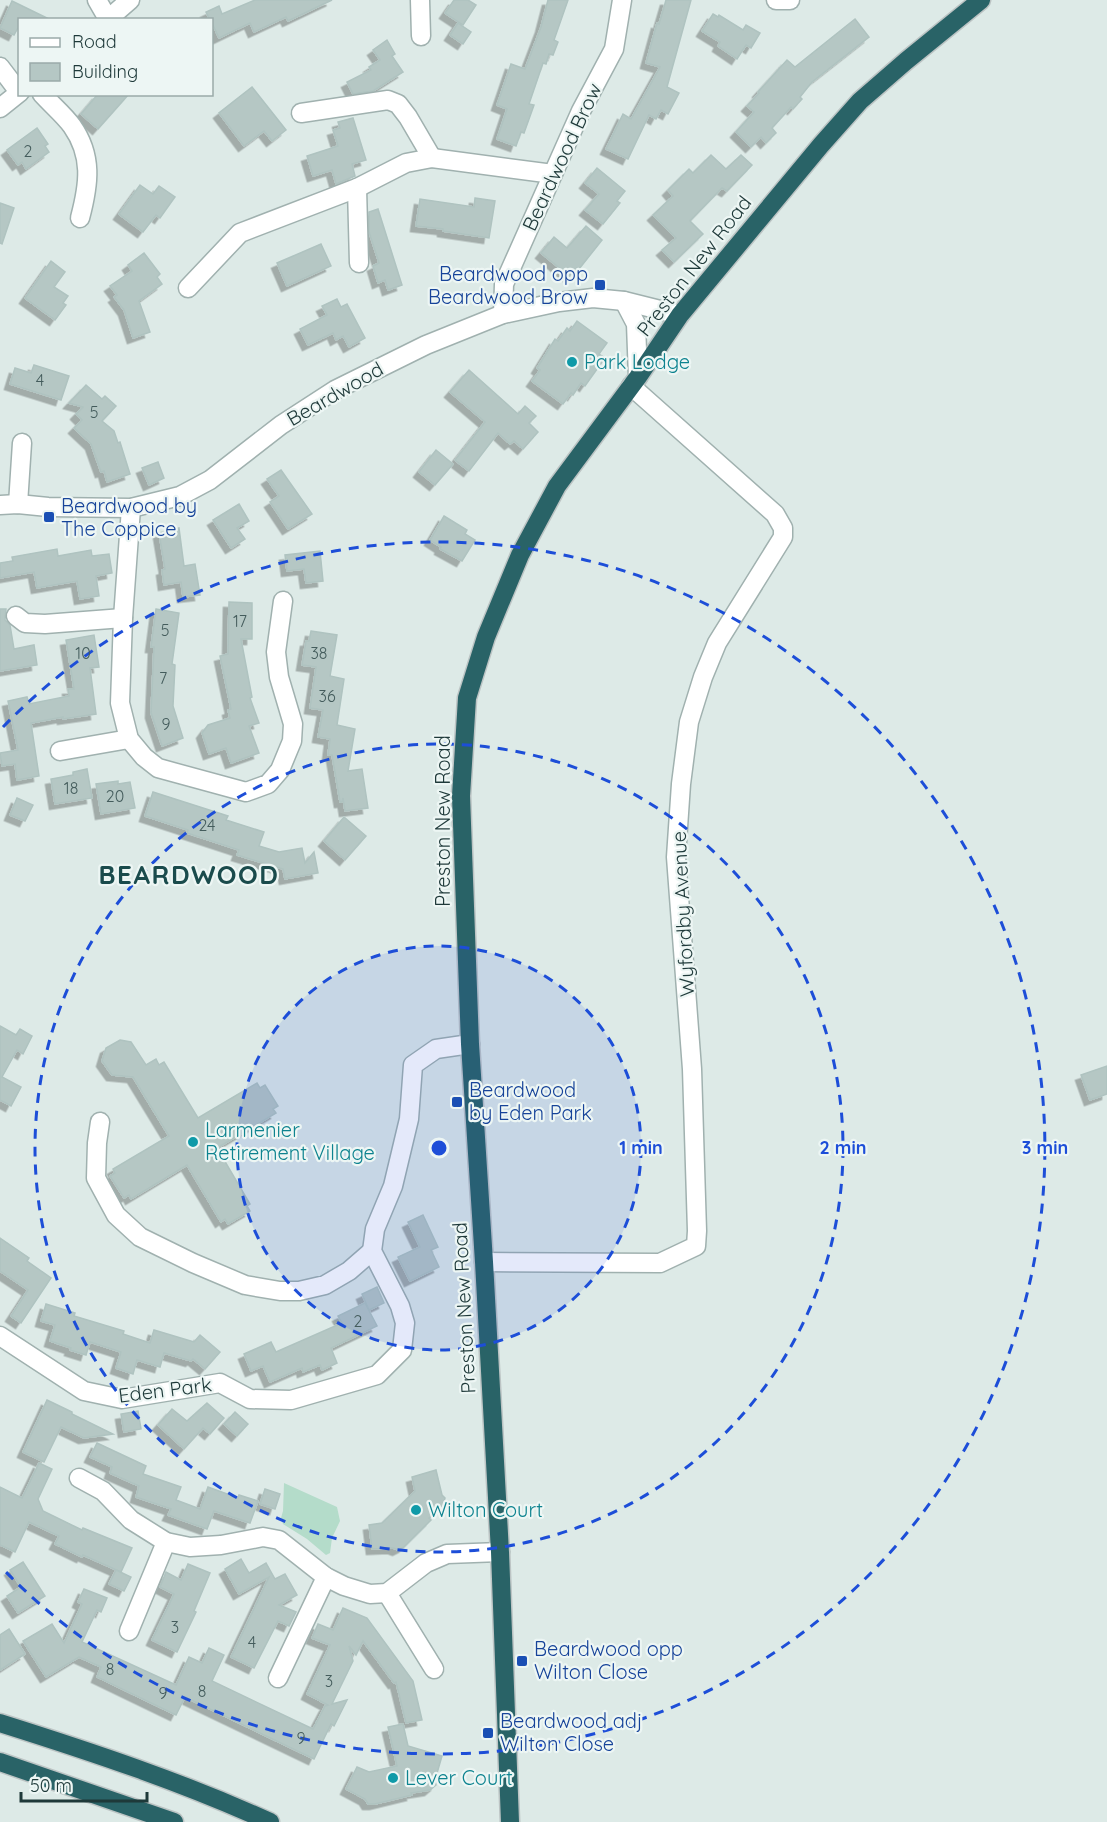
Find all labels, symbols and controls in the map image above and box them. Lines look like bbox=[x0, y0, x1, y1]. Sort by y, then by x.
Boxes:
legend bbox=[18, 18, 213, 96]
text: Road bbox=[72, 30, 117, 53]
text: Building bbox=[72, 60, 138, 83]
street label: Beardwood Brow bbox=[516, 79, 607, 235]
house number: 2 bbox=[24, 141, 33, 161]
street label: Preston New Road bbox=[631, 190, 756, 341]
place label: Beardwood opp Beardwood Brow bbox=[428, 261, 588, 309]
marker: Beardwood opp Beardwood Brow bbox=[593, 278, 607, 292]
place label: Park Lodge bbox=[584, 349, 690, 374]
marker: Park Lodge bbox=[565, 355, 579, 369]
street label: Beardwood bbox=[282, 356, 387, 431]
house number: 4 bbox=[36, 370, 44, 390]
house number: 5 bbox=[90, 402, 98, 422]
place label: Beardwood by The Coppice bbox=[61, 493, 197, 541]
marker: Beardwood by The Coppice bbox=[42, 510, 56, 524]
house number: 17 bbox=[233, 611, 247, 631]
house number: 5 bbox=[161, 620, 169, 640]
house number: 10 bbox=[75, 643, 91, 663]
house number: 38 bbox=[310, 643, 328, 663]
house number: 7 bbox=[159, 668, 167, 688]
house number: 36 bbox=[319, 686, 336, 706]
house number: 9 bbox=[162, 714, 171, 734]
street label: Preston New Road bbox=[430, 735, 455, 907]
house number: 18 bbox=[64, 778, 78, 798]
house number: 20 bbox=[106, 786, 124, 806]
house number: 24 bbox=[198, 815, 216, 835]
street label: Wyfordby Avenue bbox=[666, 831, 699, 998]
district label: BEARDWOOD bbox=[99, 858, 279, 891]
place label: Beardwood by Eden Park bbox=[469, 1077, 592, 1125]
marker: Beardwood by Eden Park bbox=[450, 1095, 464, 1109]
place label: Larmenier Retirement Village bbox=[205, 1117, 375, 1165]
marker: Larmenier Retirement Village bbox=[186, 1135, 200, 1149]
text: 1 min bbox=[619, 1136, 663, 1159]
text: 2 min bbox=[820, 1136, 866, 1159]
text: 3 min bbox=[1022, 1136, 1068, 1159]
centre of rings bbox=[429, 1138, 449, 1158]
street label: Preston New Road bbox=[447, 1222, 480, 1394]
house number: 2 bbox=[354, 1311, 363, 1331]
street label: Eden Park bbox=[117, 1371, 213, 1408]
place label: Wilton Court bbox=[428, 1497, 543, 1522]
marker: Wilton Court bbox=[409, 1503, 423, 1517]
house number: 3 bbox=[171, 1617, 179, 1637]
house number: 4 bbox=[248, 1632, 256, 1652]
place label: Beardwood opp Wilton Close bbox=[534, 1636, 683, 1684]
marker: Beardwood opp Wilton Close bbox=[515, 1654, 529, 1668]
house number: 8 bbox=[106, 1659, 114, 1679]
house number: 3 bbox=[325, 1671, 333, 1691]
house number: 8 bbox=[198, 1681, 206, 1701]
house number: 9 bbox=[159, 1683, 168, 1703]
place label: Beardwood adj Wilton Close bbox=[500, 1708, 642, 1756]
marker: Beardwood adj Wilton Close bbox=[481, 1726, 495, 1740]
house number: 9 bbox=[297, 1728, 306, 1748]
scale bar bbox=[21, 1765, 147, 1803]
place label: Lever Court bbox=[405, 1765, 513, 1790]
marker: Lever Court bbox=[386, 1771, 400, 1785]
text: 50 m bbox=[30, 1774, 72, 1797]

